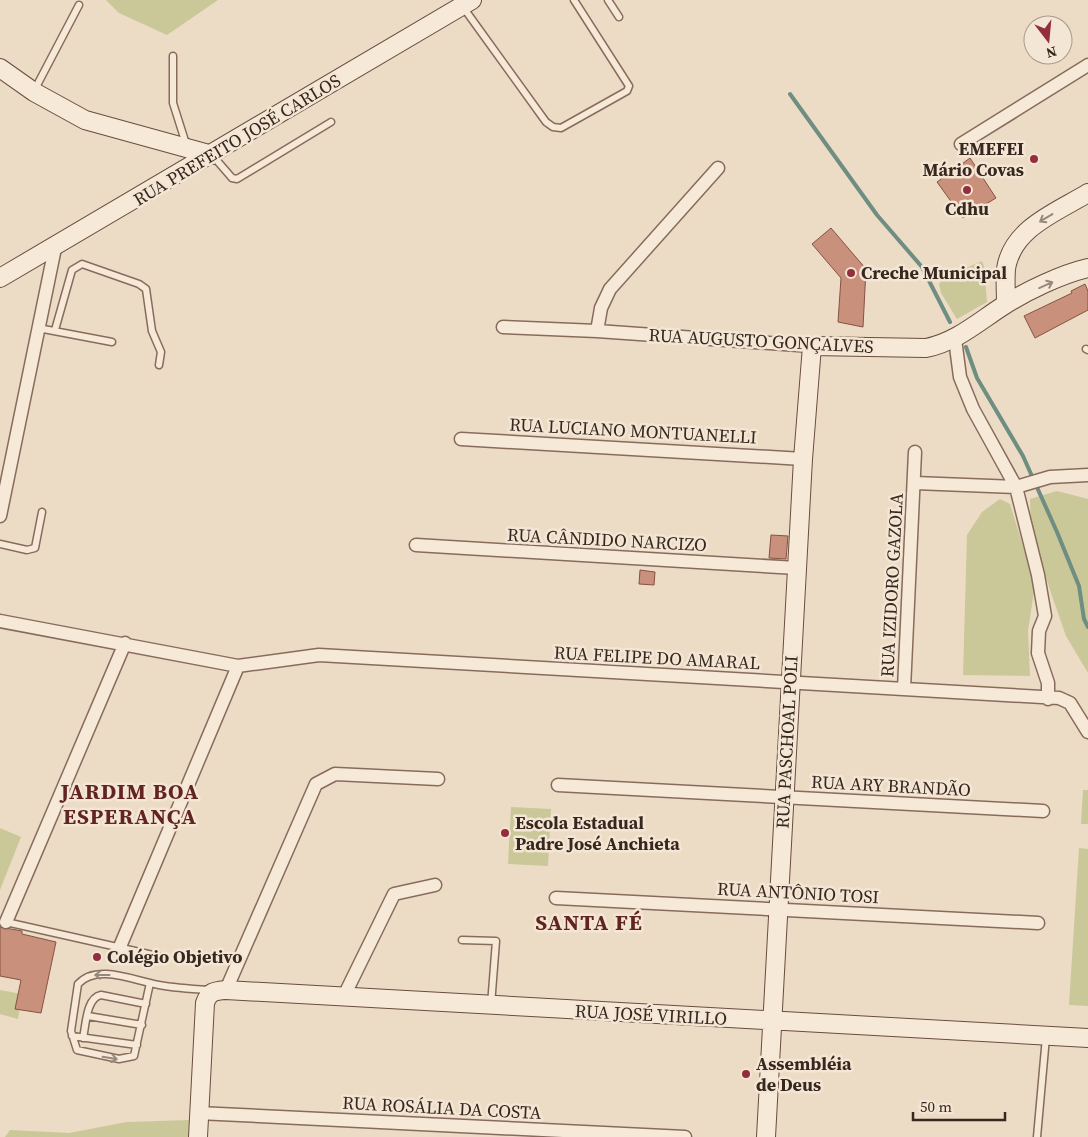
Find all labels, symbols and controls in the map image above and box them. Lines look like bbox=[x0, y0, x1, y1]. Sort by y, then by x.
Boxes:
north arrow bbox=[1023, 15, 1073, 65]
text: N bbox=[1044, 41, 1059, 64]
street label: RUA PREFEITO JOSÉ CARLOS bbox=[128, 68, 345, 212]
place label: EMEFEI Mário Covas bbox=[923, 136, 1024, 182]
marker: EMEFEI Mário Covas bbox=[1028, 153, 1040, 165]
marker: Cdhu bbox=[961, 184, 973, 196]
place label: Cdhu bbox=[945, 196, 989, 221]
one-way arrow bbox=[1040, 213, 1054, 223]
place label: Creche Municipal bbox=[861, 260, 1007, 285]
marker: Creche Municipal bbox=[845, 267, 857, 279]
one-way arrow bbox=[1038, 279, 1053, 289]
street label: RUA AUGUSTO GONÇALVES bbox=[648, 322, 874, 359]
street label: RUA LUCIANO MONTUANELLI bbox=[509, 412, 757, 449]
street label: RUA IZIDORO GAZOLA bbox=[874, 492, 909, 678]
street label: RUA CÂNDIDO NARCIZO bbox=[506, 522, 708, 557]
street label: RUA FELIPE DO AMARAL bbox=[553, 640, 761, 675]
street label: RUA PASCHOAL POLI bbox=[769, 655, 804, 829]
street label: RUA ARY BRANDÃO bbox=[811, 769, 972, 802]
district label: JARDIM BOA ESPERANÇA bbox=[59, 776, 199, 831]
place label: Escola Estadual Padre José Anchieta bbox=[515, 810, 680, 856]
marker: Escola Estadual Padre José Anchieta bbox=[499, 827, 511, 839]
street label: RUA ANTÔNIO TOSI bbox=[716, 876, 880, 909]
district label: SANTA FÉ bbox=[535, 907, 643, 937]
place label: Colégio Objetivo bbox=[107, 944, 243, 969]
marker: Colégio Objetivo bbox=[91, 951, 103, 963]
one-way arrow bbox=[94, 970, 110, 980]
street label: RUA JOSÉ VIRILLO bbox=[574, 998, 728, 1031]
place label: Assembléia de Deus bbox=[756, 1051, 852, 1097]
one-way arrow bbox=[101, 1053, 117, 1063]
marker: Assembléia de Deus bbox=[740, 1068, 752, 1080]
street label: RUA ROSÁLIA DA COSTA bbox=[342, 1090, 542, 1125]
scale bar bbox=[913, 1090, 1006, 1122]
text: 50 m bbox=[920, 1096, 952, 1117]

